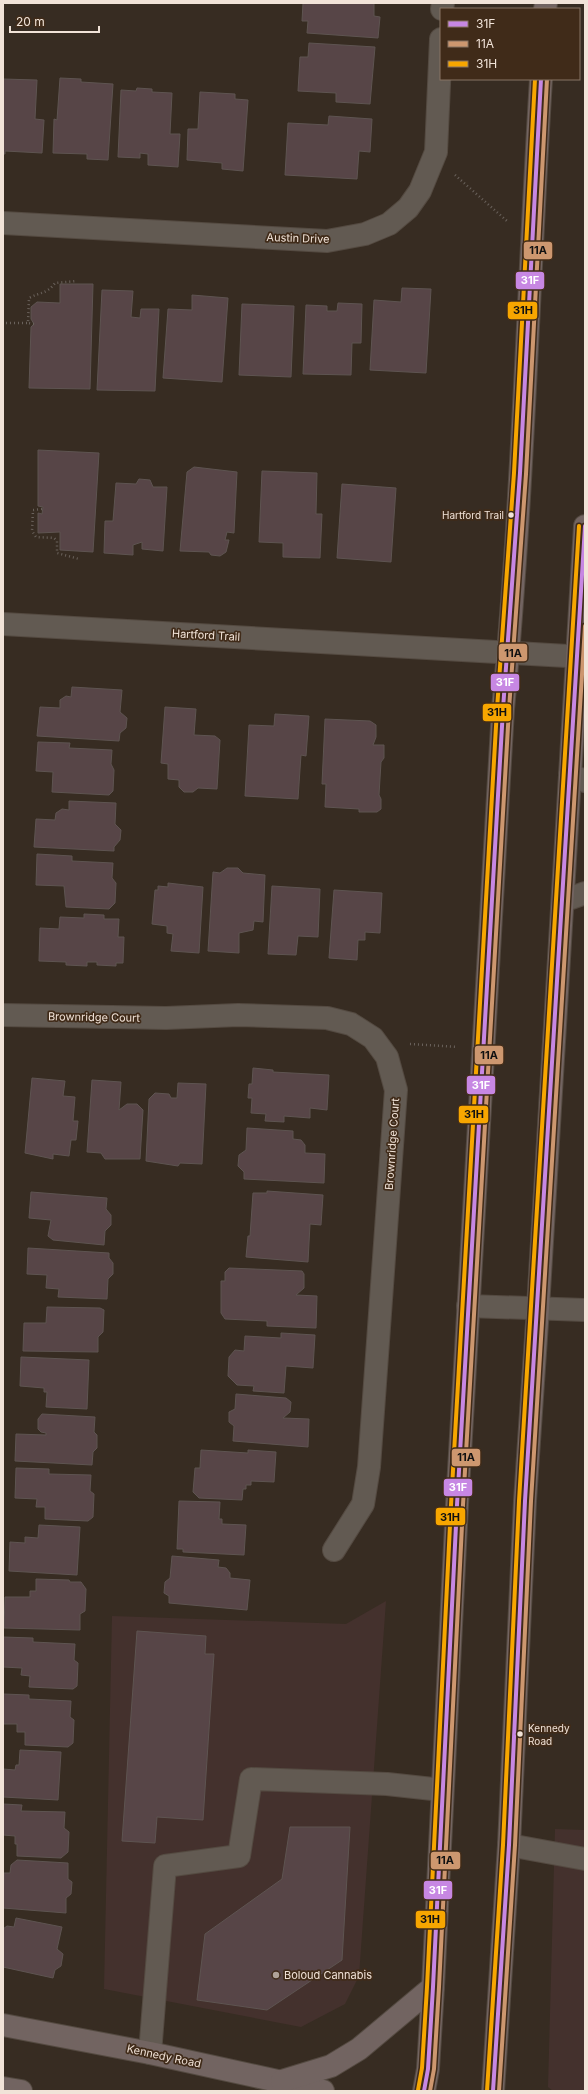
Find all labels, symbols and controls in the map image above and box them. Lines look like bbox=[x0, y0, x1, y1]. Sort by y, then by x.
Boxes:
scale bar bbox=[10, 8, 99, 34]
legend bbox=[440, 8, 580, 80]
text: 20 m bbox=[16, 14, 45, 29]
text: 31F bbox=[476, 16, 495, 31]
text: 11A bbox=[476, 36, 494, 51]
text: 31H bbox=[476, 56, 497, 71]
street label: Austin Drive bbox=[266, 230, 330, 246]
line badge: 11A bbox=[523, 241, 553, 260]
text: 11A bbox=[529, 243, 547, 257]
line badge: 31F bbox=[515, 271, 545, 290]
text: 31F bbox=[521, 273, 539, 287]
line badge: 31H bbox=[507, 301, 538, 320]
text: 31H bbox=[513, 303, 533, 317]
place label: Hartford Trail bbox=[442, 509, 504, 521]
marker: Hartford Trail bbox=[506, 510, 516, 520]
street label: Hartford Trail bbox=[172, 626, 240, 644]
line badge: 11A bbox=[498, 643, 528, 662]
text: 11A bbox=[504, 646, 522, 660]
line badge: 31F bbox=[490, 673, 520, 692]
text: 31F bbox=[496, 675, 514, 689]
line badge: 31H bbox=[482, 703, 512, 722]
text: 31H bbox=[487, 705, 507, 719]
street label: Brownridge Court bbox=[48, 1009, 141, 1025]
line badge: 11A bbox=[474, 1045, 504, 1065]
text: 11A bbox=[480, 1048, 498, 1062]
line badge: 31F bbox=[466, 1075, 496, 1095]
text: 31F bbox=[472, 1078, 490, 1092]
street label: Brownridge Court bbox=[382, 1097, 402, 1190]
line badge: 31H bbox=[458, 1105, 489, 1124]
text: 31H bbox=[464, 1107, 484, 1121]
line badge: 11A bbox=[451, 1448, 481, 1467]
text: 11A bbox=[457, 1450, 475, 1464]
line badge: 31F bbox=[443, 1478, 473, 1497]
text: 31F bbox=[449, 1480, 467, 1494]
line badge: 31H bbox=[435, 1507, 466, 1526]
text: 31H bbox=[440, 1510, 460, 1524]
place label: Kennedy Road bbox=[528, 1722, 570, 1747]
marker: Kennedy Road bbox=[515, 1729, 525, 1739]
line badge: 11A bbox=[430, 1851, 461, 1870]
text: 11A bbox=[436, 1853, 454, 1867]
line badge: 31F bbox=[423, 1880, 453, 1900]
text: 31F bbox=[429, 1883, 447, 1897]
line badge: 31H bbox=[415, 1910, 446, 1929]
text: 31H bbox=[420, 1912, 440, 1926]
place label: Boloud Cannabis bbox=[284, 1968, 372, 1982]
marker: Boloud Cannabis bbox=[271, 1970, 281, 1980]
street label: Kennedy Road bbox=[126, 2041, 202, 2071]

